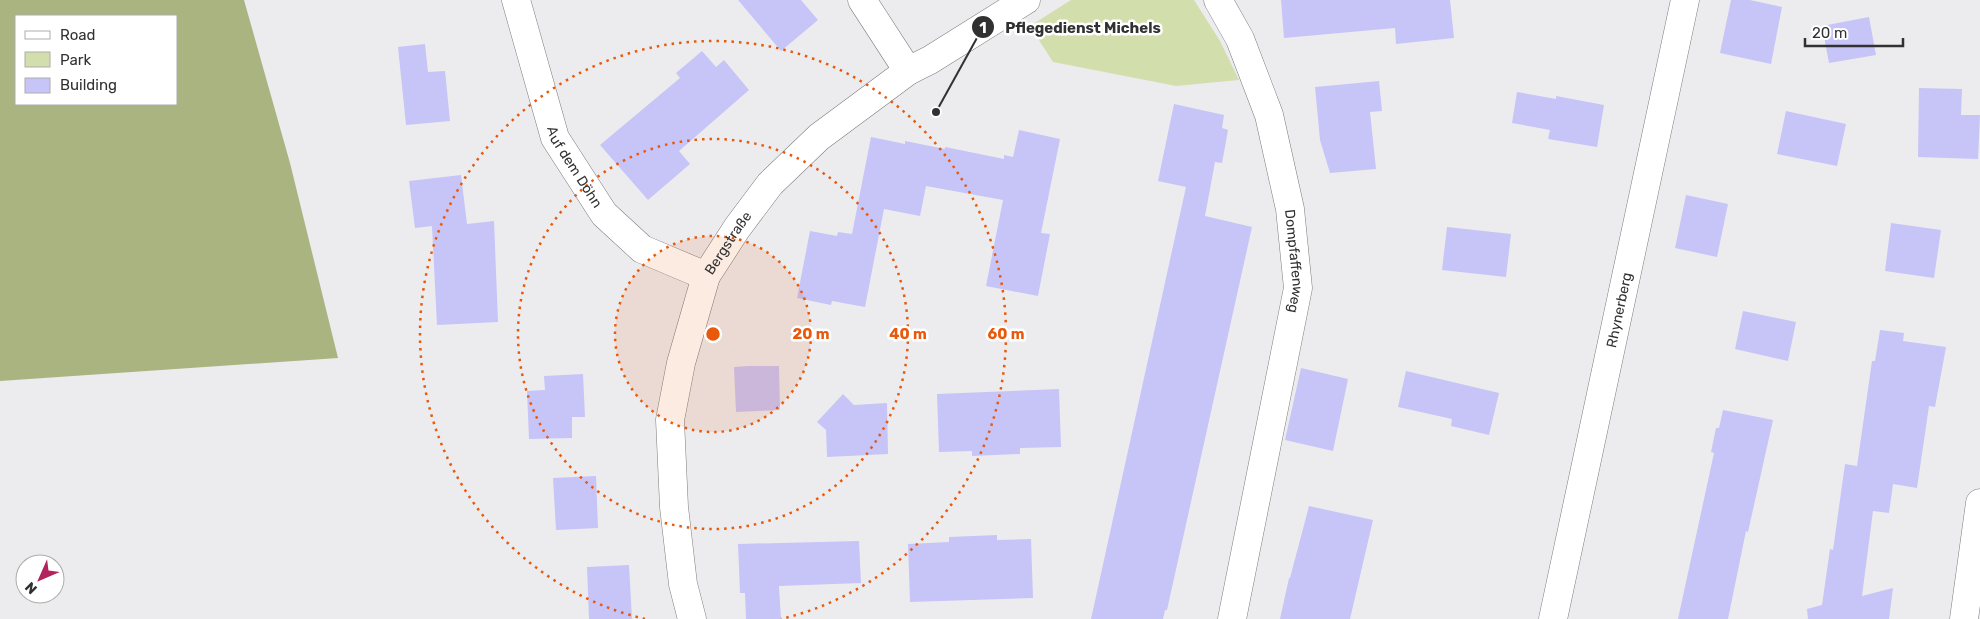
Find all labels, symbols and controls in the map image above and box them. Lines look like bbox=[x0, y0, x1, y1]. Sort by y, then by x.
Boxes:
callout: Pflegedienst Michels bbox=[970, 12, 1171, 42]
legend bbox=[15, 15, 178, 105]
scale bar bbox=[1805, 15, 1902, 47]
text: 1 bbox=[979, 19, 987, 37]
text: Pflegedienst Michels bbox=[1005, 19, 1161, 37]
text: 20 m bbox=[1812, 24, 1847, 42]
text: Road bbox=[60, 26, 96, 44]
text: Park bbox=[60, 51, 91, 69]
text: Building bbox=[60, 76, 117, 94]
street label: Auf dem Döhn bbox=[544, 124, 606, 211]
street label: Bergstraße bbox=[701, 208, 755, 278]
street label: Dompfaffenweg bbox=[1282, 208, 1307, 315]
street label: Rhynerberg bbox=[1603, 271, 1635, 349]
centre of rings bbox=[704, 325, 722, 343]
text: 20 m bbox=[793, 325, 829, 343]
text: 40 m bbox=[889, 325, 927, 343]
text: 60 m bbox=[988, 325, 1024, 343]
north arrow bbox=[15, 554, 65, 604]
text: N bbox=[22, 578, 41, 597]

